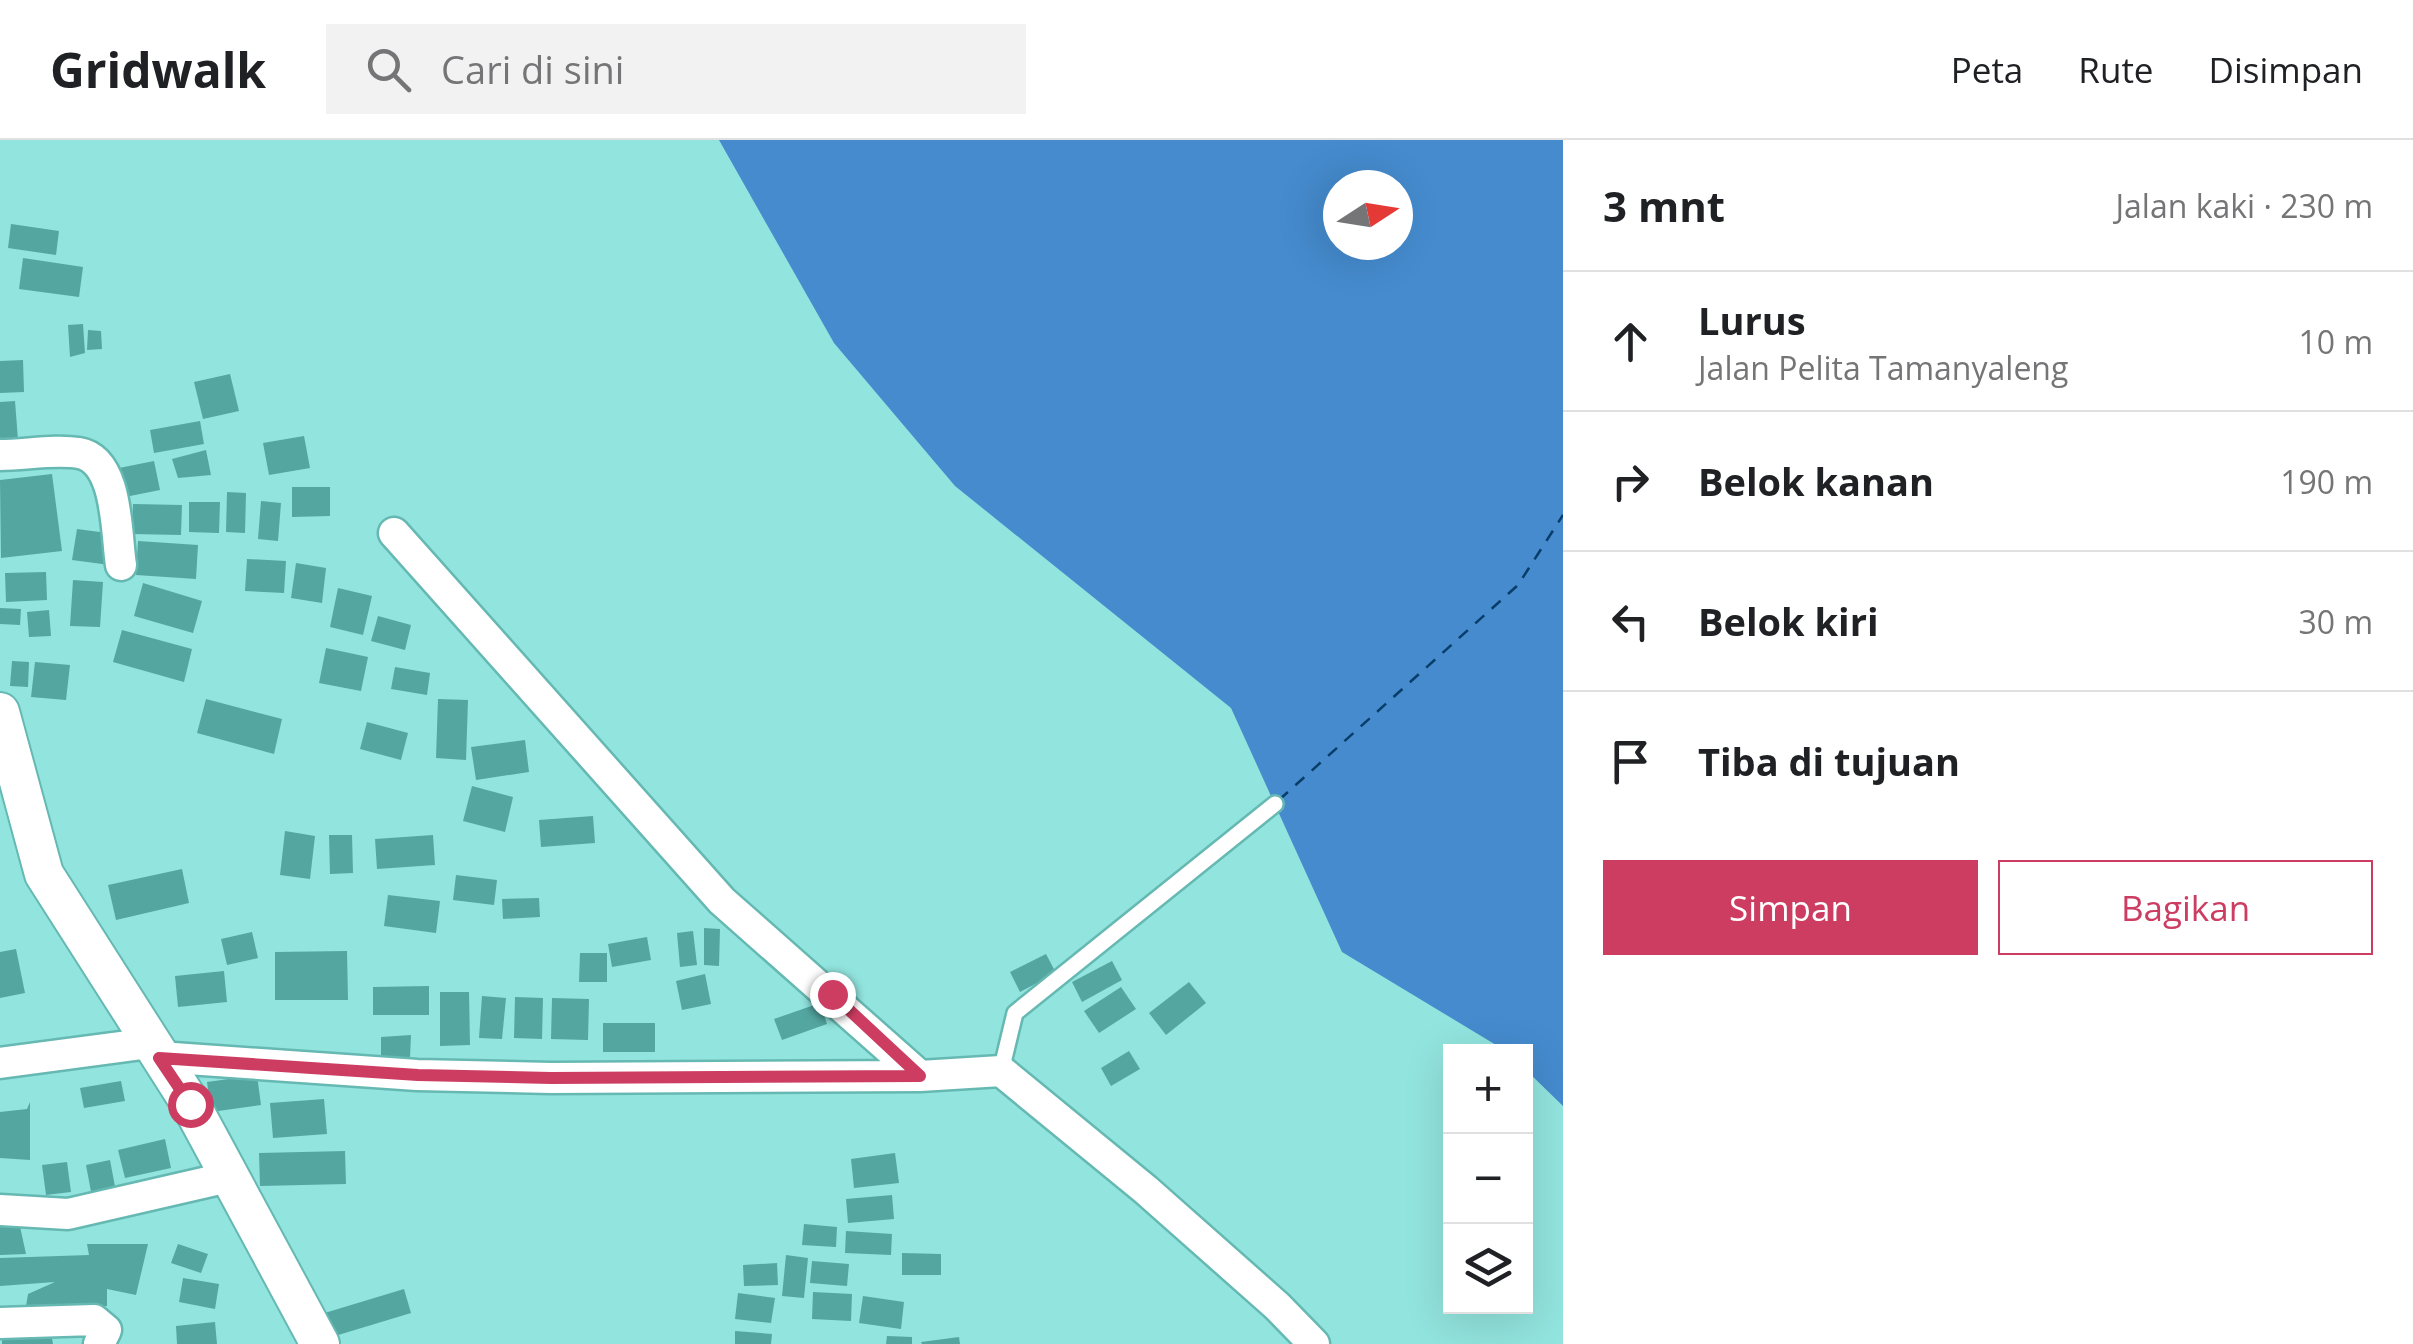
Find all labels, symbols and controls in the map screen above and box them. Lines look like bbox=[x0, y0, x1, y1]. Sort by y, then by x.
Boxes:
search box bbox=[326, 24, 1026, 114]
text: Gridwalk bbox=[50, 37, 266, 102]
icon: search bbox=[361, 42, 416, 97]
text: Cari di sini bbox=[441, 43, 624, 95]
text: Peta bbox=[1951, 46, 2023, 93]
text: Rute bbox=[2078, 46, 2154, 93]
text: Disimpan bbox=[2209, 46, 2363, 93]
north arrow bbox=[1323, 170, 1413, 260]
text: 3 mnt bbox=[1603, 177, 1725, 234]
text: Jalan kaki · 230 m bbox=[2115, 184, 2373, 227]
text: Lurus bbox=[1698, 294, 1806, 346]
icon: ahead bbox=[1603, 314, 1658, 369]
text: 10 m bbox=[2298, 320, 2373, 363]
text: Jalan Pelita Tamanyaleng bbox=[1698, 346, 2068, 389]
icon: right bbox=[1603, 454, 1658, 509]
text: Belok kanan bbox=[1698, 455, 1934, 507]
text: 190 m bbox=[2280, 460, 2373, 503]
icon: left bbox=[1603, 594, 1658, 649]
text: Belok kiri bbox=[1698, 595, 1879, 647]
text: 30 m bbox=[2298, 600, 2373, 643]
icon: arrive bbox=[1603, 734, 1658, 789]
text: Tiba di tujuan bbox=[1698, 735, 1960, 787]
button: Simpan bbox=[1603, 860, 1978, 955]
button: Bagikan bbox=[1998, 860, 2373, 955]
route end bbox=[810, 972, 856, 1018]
map controls bbox=[1443, 1044, 1533, 1314]
button: + bbox=[1443, 1044, 1533, 1134]
route start bbox=[168, 1082, 214, 1128]
button: − bbox=[1443, 1134, 1533, 1224]
button: layers bbox=[1443, 1224, 1533, 1314]

